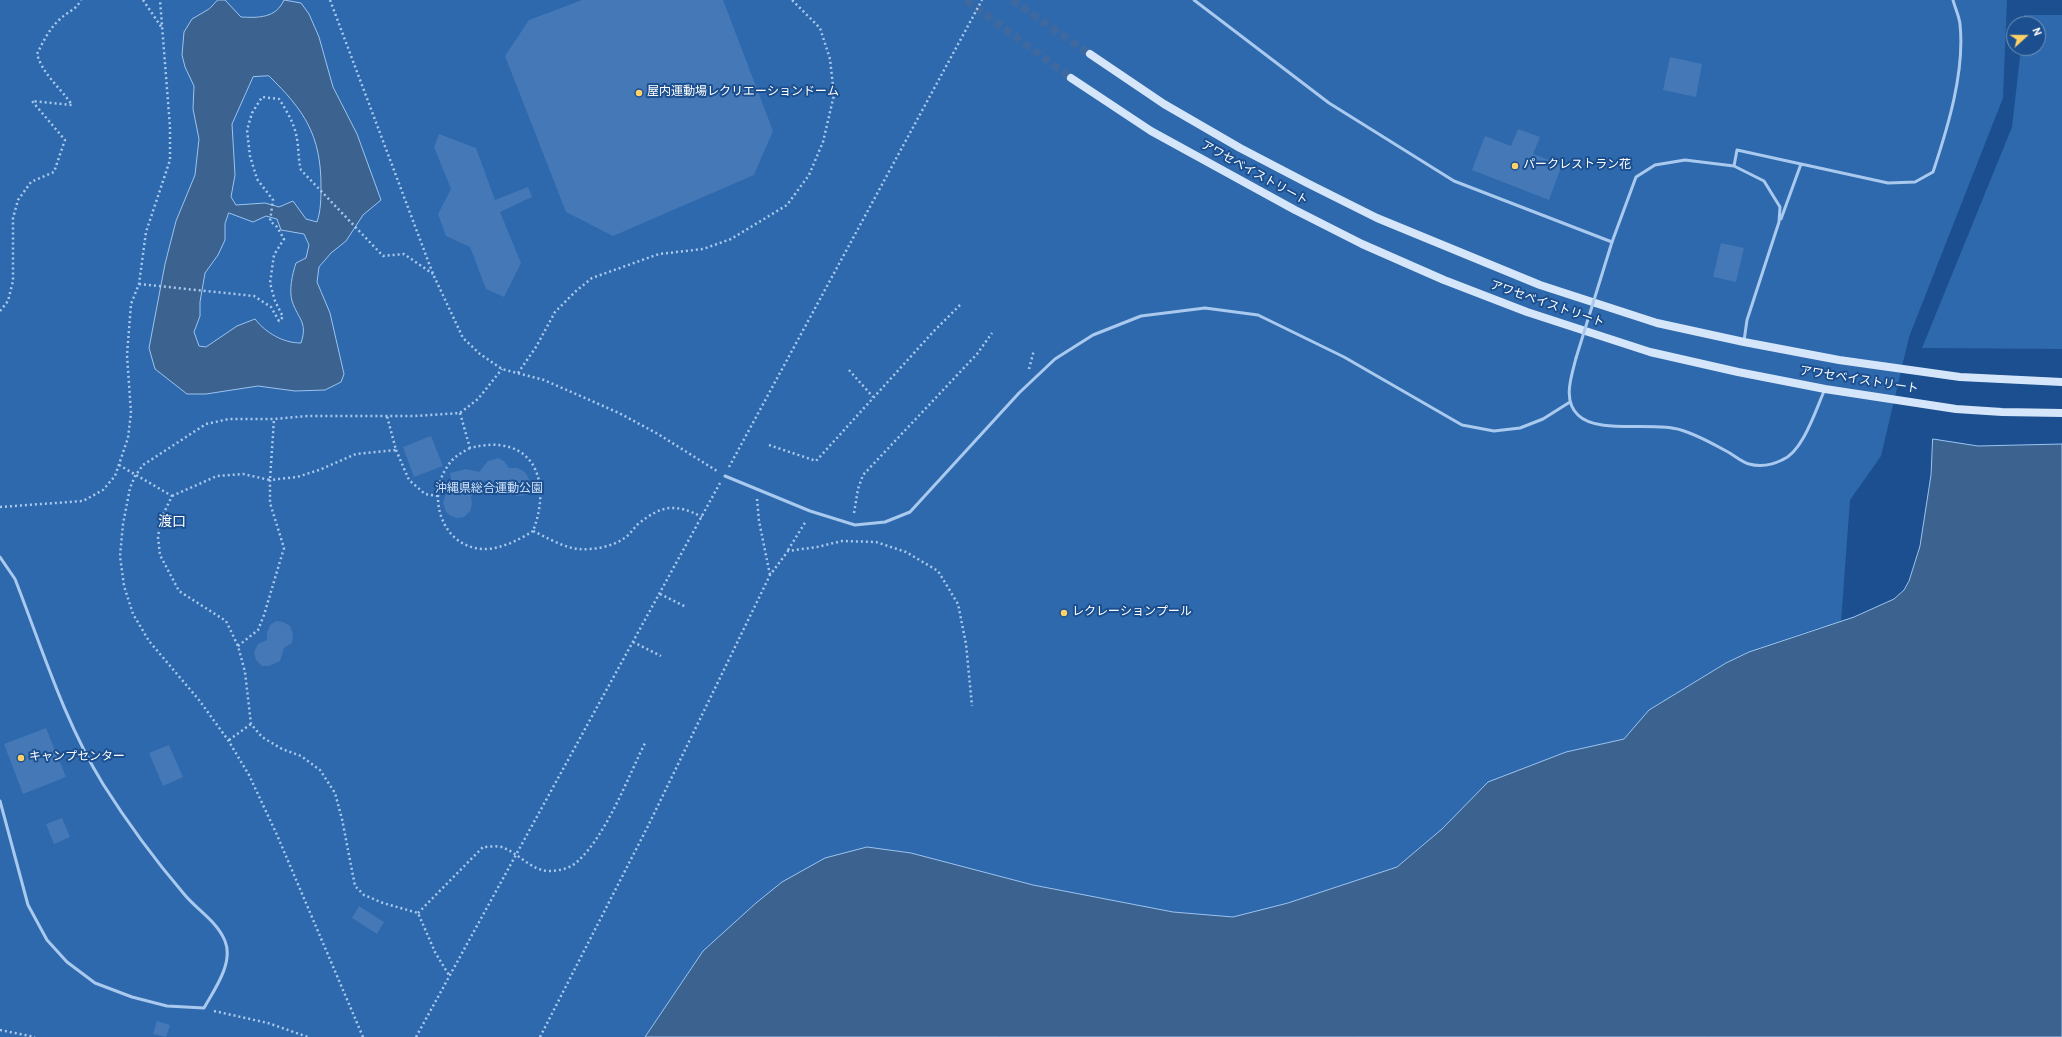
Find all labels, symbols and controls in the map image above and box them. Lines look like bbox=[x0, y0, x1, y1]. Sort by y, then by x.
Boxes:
north arrow bbox=[2006, 16, 2046, 56]
text: N bbox=[2028, 26, 2044, 38]
place label: 屋内運動場レクリエーションドーム bbox=[647, 86, 839, 100]
marker: 屋内運動場レクリエーションドーム bbox=[634, 88, 644, 98]
street label: アワセベイストリート bbox=[1198, 139, 1310, 209]
place label: パークレストラン花 bbox=[1523, 159, 1631, 173]
marker: パークレストラン花 bbox=[1510, 161, 1520, 171]
street label: アワセベイストリート bbox=[1488, 279, 1606, 331]
street label: アワセベイストリート bbox=[1799, 365, 1919, 397]
park label: 沖縄県総合運動公園 bbox=[435, 483, 543, 497]
district label: 渡口 bbox=[158, 515, 186, 531]
place label: レクレーションプール bbox=[1072, 606, 1192, 620]
marker: レクレーションプール bbox=[1059, 608, 1069, 618]
place label: キャンプセンター bbox=[29, 751, 125, 765]
marker: キャンプセンター bbox=[16, 753, 26, 763]

